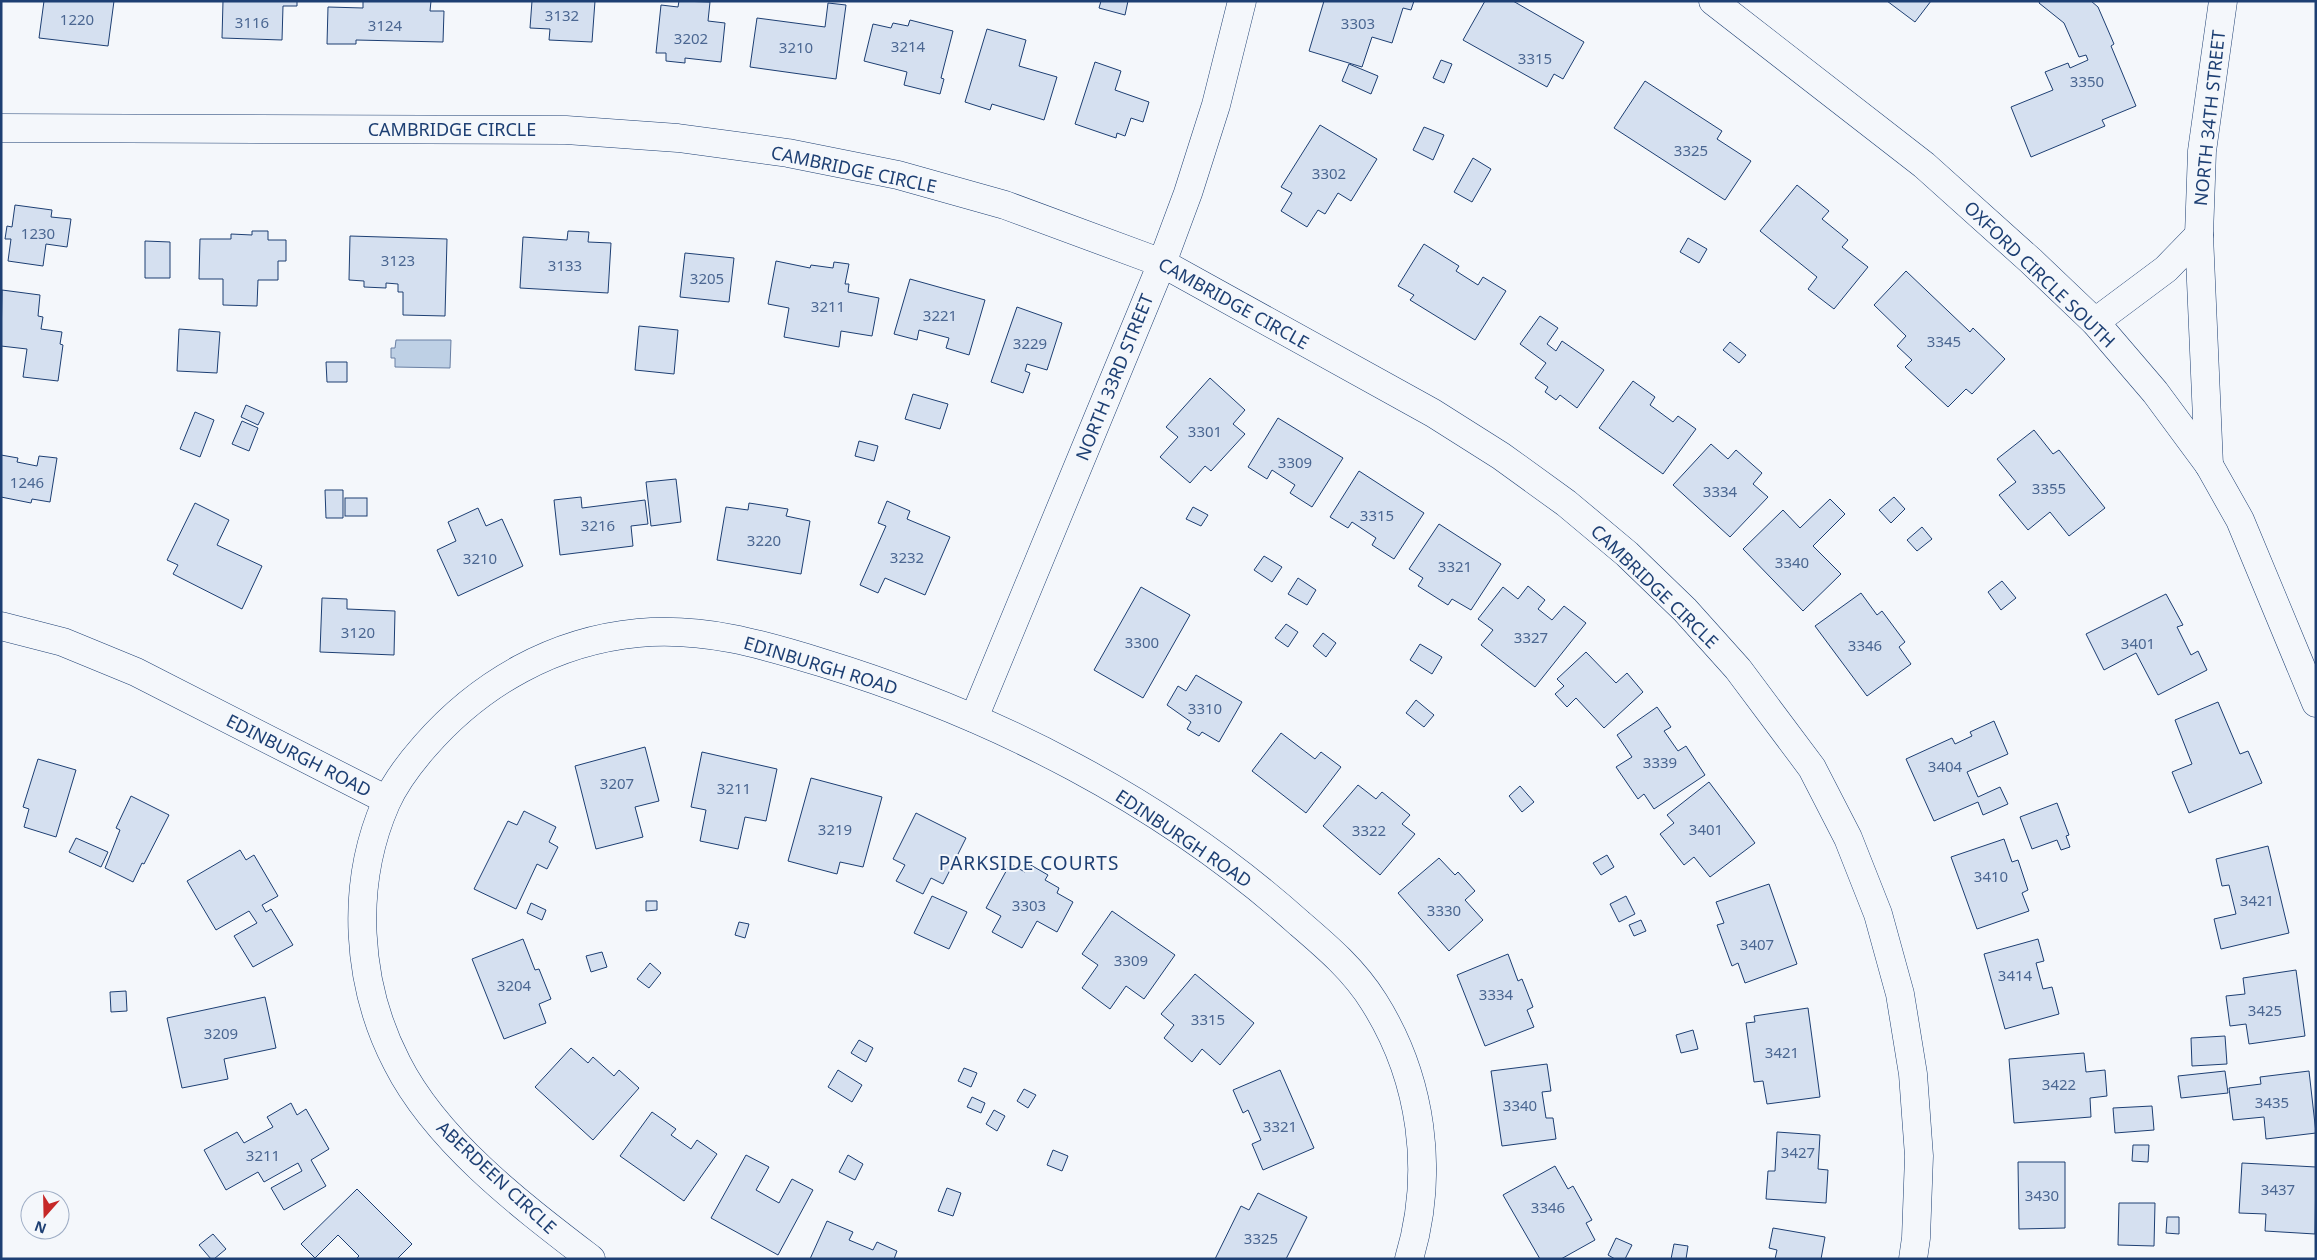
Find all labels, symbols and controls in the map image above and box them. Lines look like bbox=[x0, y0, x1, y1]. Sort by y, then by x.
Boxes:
house number: 3132 bbox=[545, 5, 579, 25]
house number: 1220 bbox=[60, 9, 94, 29]
house number: 3116 bbox=[235, 12, 269, 32]
house number: 3303 bbox=[1341, 13, 1375, 33]
house number: 3124 bbox=[368, 15, 403, 35]
house number: 3202 bbox=[674, 28, 708, 48]
street label: NORTH 34TH STREET bbox=[2188, 29, 2230, 207]
house number: 3214 bbox=[891, 36, 926, 56]
house number: 3210 bbox=[779, 37, 813, 57]
house number: 3315 bbox=[1518, 48, 1552, 68]
house number: 3350 bbox=[2070, 71, 2104, 91]
street label: CAMBRIDGE CIRCLE bbox=[368, 117, 536, 141]
street label: CAMBRIDGE CIRCLE bbox=[769, 140, 939, 198]
house number: 3325 bbox=[1674, 140, 1708, 160]
house number: 3302 bbox=[1312, 163, 1346, 183]
street label: OXFORD CIRCLE SOUTH bbox=[1959, 195, 2121, 353]
house number: 1230 bbox=[21, 223, 55, 243]
house number: 3123 bbox=[381, 250, 415, 270]
street label: CAMBRIDGE CIRCLE bbox=[1154, 252, 1314, 354]
house number: 3133 bbox=[548, 255, 582, 275]
house number: 3205 bbox=[690, 268, 724, 288]
street label: NORTH 33RD STREET bbox=[1070, 290, 1158, 464]
house number: 3211 bbox=[811, 296, 845, 316]
house number: 3221 bbox=[923, 305, 957, 325]
house number: 3345 bbox=[1927, 331, 1961, 351]
house number: 3229 bbox=[1013, 333, 1047, 353]
house number: 3301 bbox=[1188, 421, 1222, 441]
house number: 3309 bbox=[1278, 452, 1312, 472]
house number: 1246 bbox=[10, 472, 44, 492]
house number: 3355 bbox=[2032, 478, 2066, 498]
house number: 3334 bbox=[1703, 481, 1738, 501]
house number: 3315 bbox=[1360, 505, 1394, 525]
house number: 3216 bbox=[581, 515, 615, 535]
street label: CAMBRIDGE CIRCLE bbox=[1586, 519, 1724, 653]
house number: 3220 bbox=[747, 530, 781, 550]
house number: 3232 bbox=[890, 547, 924, 567]
house number: 3210 bbox=[463, 548, 497, 568]
house number: 3340 bbox=[1775, 552, 1809, 572]
house number: 3321 bbox=[1438, 556, 1472, 576]
house number: 3120 bbox=[341, 622, 375, 642]
house number: 3327 bbox=[1514, 627, 1548, 647]
street label: EDINBURGH ROAD bbox=[741, 630, 901, 700]
house number: 3300 bbox=[1125, 632, 1159, 652]
house number: 3401 bbox=[2121, 633, 2155, 653]
house number: 3346 bbox=[1848, 635, 1882, 655]
house number: 3310 bbox=[1188, 698, 1222, 718]
street label: EDINBURGH ROAD bbox=[222, 708, 376, 802]
house number: 3339 bbox=[1643, 752, 1677, 772]
house number: 3404 bbox=[1928, 756, 1963, 776]
house number: 3207 bbox=[600, 773, 634, 793]
house number: 3211 bbox=[717, 778, 751, 798]
street label: EDINBURGH ROAD bbox=[1111, 783, 1257, 893]
house number: 3219 bbox=[818, 819, 852, 839]
house number: 3401 bbox=[1689, 819, 1723, 839]
house number: 3322 bbox=[1352, 820, 1386, 840]
district label: PARKSIDE COURTS bbox=[939, 850, 1119, 876]
house number: 3410 bbox=[1974, 866, 2008, 886]
house number: 3421 bbox=[2240, 890, 2274, 910]
house number: 3303 bbox=[1012, 895, 1046, 915]
house number: 3330 bbox=[1427, 900, 1461, 920]
house number: 3407 bbox=[1740, 934, 1774, 954]
house number: 3309 bbox=[1114, 950, 1148, 970]
house number: 3414 bbox=[1998, 965, 2033, 985]
house number: 3204 bbox=[497, 975, 532, 995]
house number: 3334 bbox=[1479, 984, 1514, 1004]
house number: 3425 bbox=[2248, 1000, 2282, 1020]
house number: 3315 bbox=[1191, 1009, 1225, 1029]
house number: 3209 bbox=[204, 1023, 238, 1043]
house number: 3421 bbox=[1765, 1042, 1799, 1062]
house number: 3422 bbox=[2042, 1074, 2076, 1094]
house number: 3435 bbox=[2255, 1092, 2289, 1112]
house number: 3340 bbox=[1503, 1095, 1537, 1115]
street label: ABERDEEN CIRCLE bbox=[432, 1115, 562, 1239]
house number: 3321 bbox=[1263, 1116, 1297, 1136]
house number: 3427 bbox=[1781, 1142, 1815, 1162]
house number: 3211 bbox=[246, 1145, 280, 1165]
house number: 3437 bbox=[2261, 1179, 2295, 1199]
house number: 3430 bbox=[2025, 1185, 2059, 1205]
north arrow bbox=[20, 1190, 70, 1240]
house number: 3346 bbox=[1531, 1197, 1565, 1217]
text: N bbox=[32, 1217, 49, 1239]
house number: 3325 bbox=[1244, 1228, 1278, 1248]

